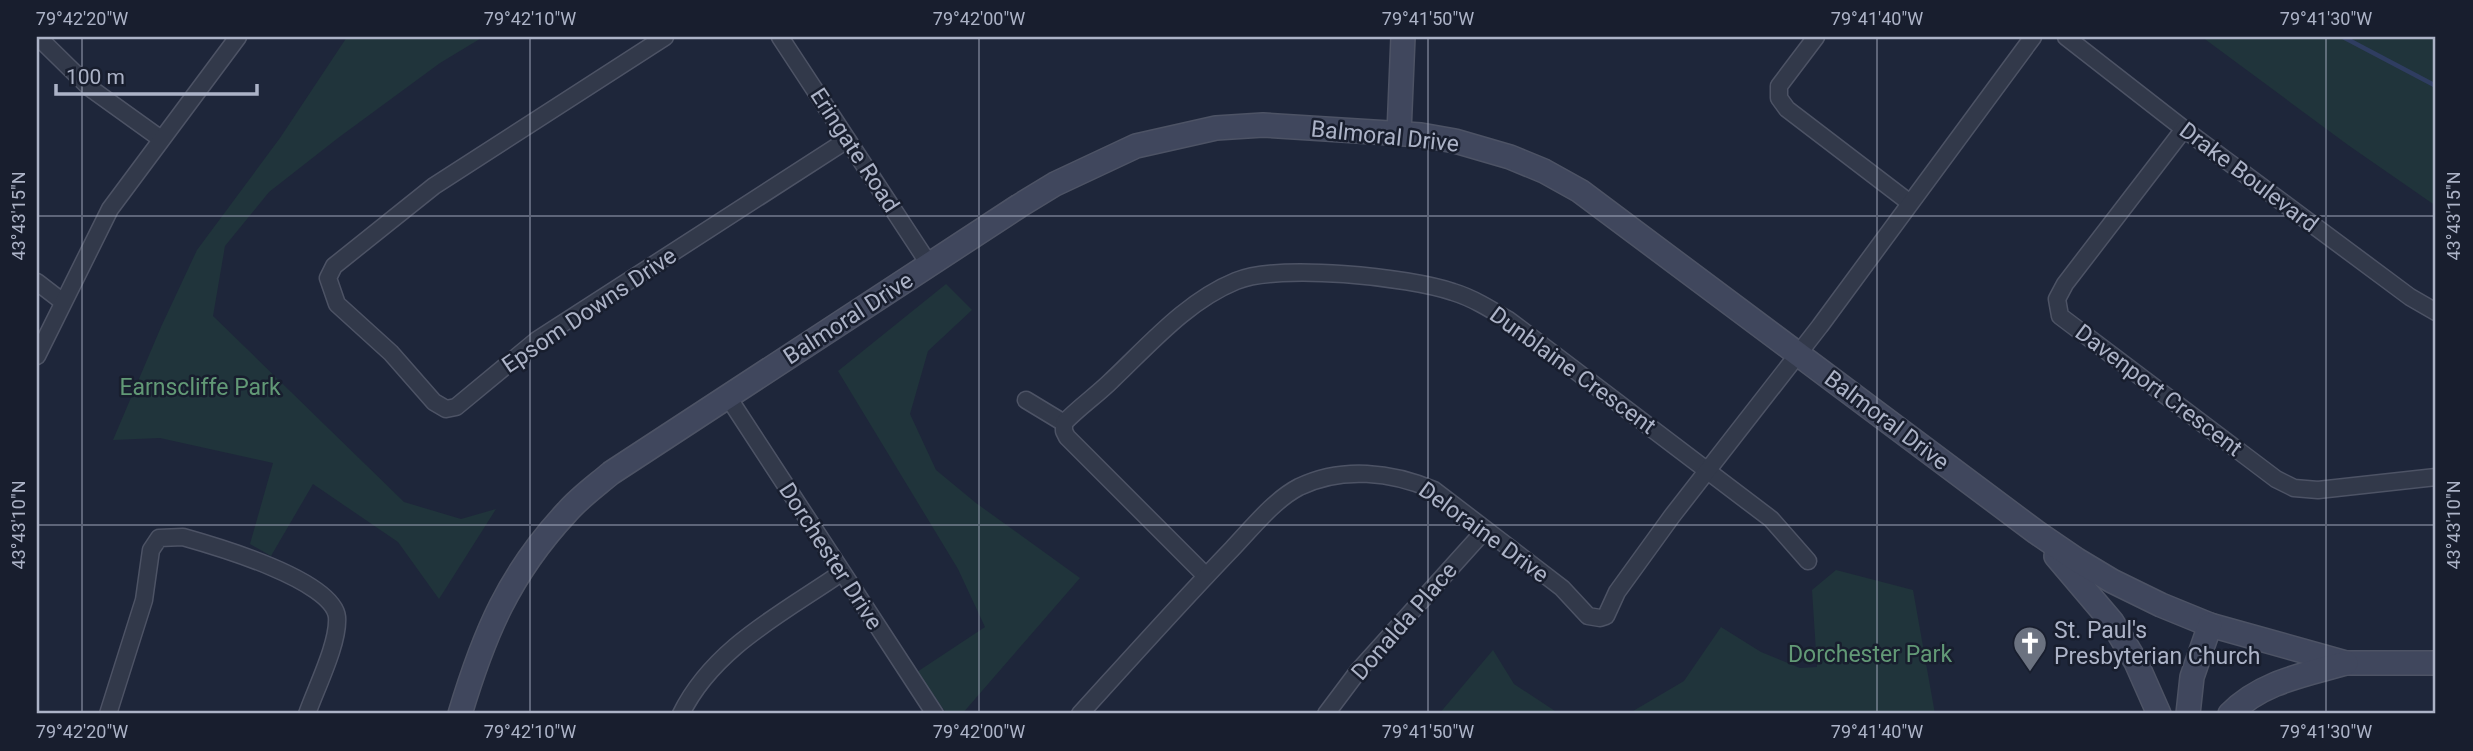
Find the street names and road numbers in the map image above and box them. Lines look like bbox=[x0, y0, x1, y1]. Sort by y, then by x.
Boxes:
street label: Eringate Road bbox=[804, 83, 905, 218]
street label: Balmoral Drive bbox=[1310, 115, 1460, 158]
street label: Drake Boulevard bbox=[2174, 117, 2323, 238]
street label: Epsom Downs Drive bbox=[497, 242, 682, 379]
street label: Balmoral Drive bbox=[779, 267, 918, 370]
street label: Dunblaine Crescent bbox=[1484, 301, 1661, 440]
street label: Davenport Crescent bbox=[2070, 319, 2247, 462]
street label: Balmoral Drive bbox=[1819, 365, 1954, 476]
street label: Deloraine Drive bbox=[1414, 476, 1554, 589]
street label: Dorchester Drive bbox=[773, 478, 888, 635]
street label: Donalda Place bbox=[1346, 557, 1463, 686]

